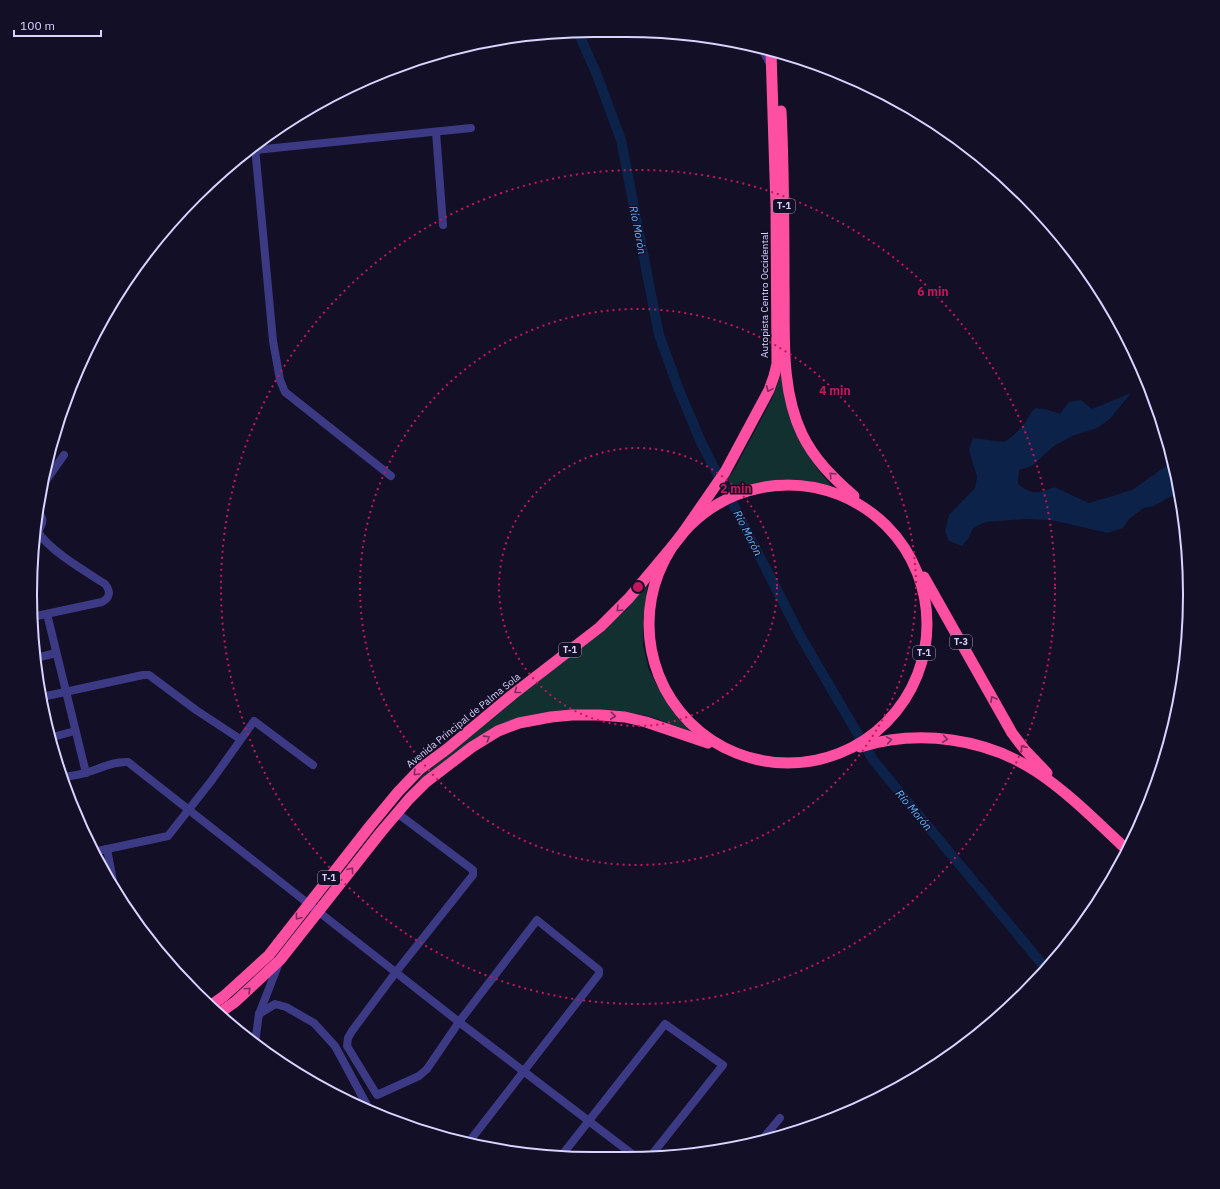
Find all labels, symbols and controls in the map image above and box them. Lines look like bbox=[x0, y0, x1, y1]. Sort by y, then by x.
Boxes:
scale bar bbox=[14, 12, 101, 38]
text: 100 m bbox=[20, 18, 55, 33]
road number: T-1 bbox=[773, 199, 795, 213]
water label: Río Morón bbox=[626, 204, 650, 256]
street label: Autopista Centro Occidental bbox=[758, 232, 771, 358]
text: 6 min bbox=[917, 284, 949, 299]
text: 4 min bbox=[819, 383, 851, 398]
one-way arrow bbox=[766, 385, 774, 392]
one-way arrow bbox=[829, 472, 836, 480]
text: 2 min bbox=[720, 481, 752, 496]
water label: Río Morón bbox=[731, 508, 765, 558]
centre of rings bbox=[631, 580, 645, 594]
one-way arrow bbox=[616, 604, 623, 612]
road number: T-3 bbox=[950, 635, 972, 649]
road number: T-1 bbox=[559, 643, 581, 657]
road number: T-1 bbox=[913, 646, 935, 660]
street label: Avenida Principal de Palma Sola bbox=[404, 670, 524, 771]
one-way arrow bbox=[515, 686, 522, 693]
one-way arrow bbox=[990, 696, 998, 703]
one-way arrow bbox=[610, 711, 616, 720]
one-way arrow bbox=[942, 734, 948, 743]
one-way arrow bbox=[483, 735, 490, 742]
one-way arrow bbox=[885, 736, 892, 745]
one-way arrow bbox=[1021, 745, 1028, 752]
one-way arrow bbox=[413, 768, 421, 776]
water label: Río Morón bbox=[893, 787, 935, 833]
one-way arrow bbox=[346, 868, 353, 875]
road number: T-1 bbox=[318, 871, 340, 885]
one-way arrow bbox=[296, 912, 303, 919]
one-way arrow bbox=[243, 987, 251, 994]

